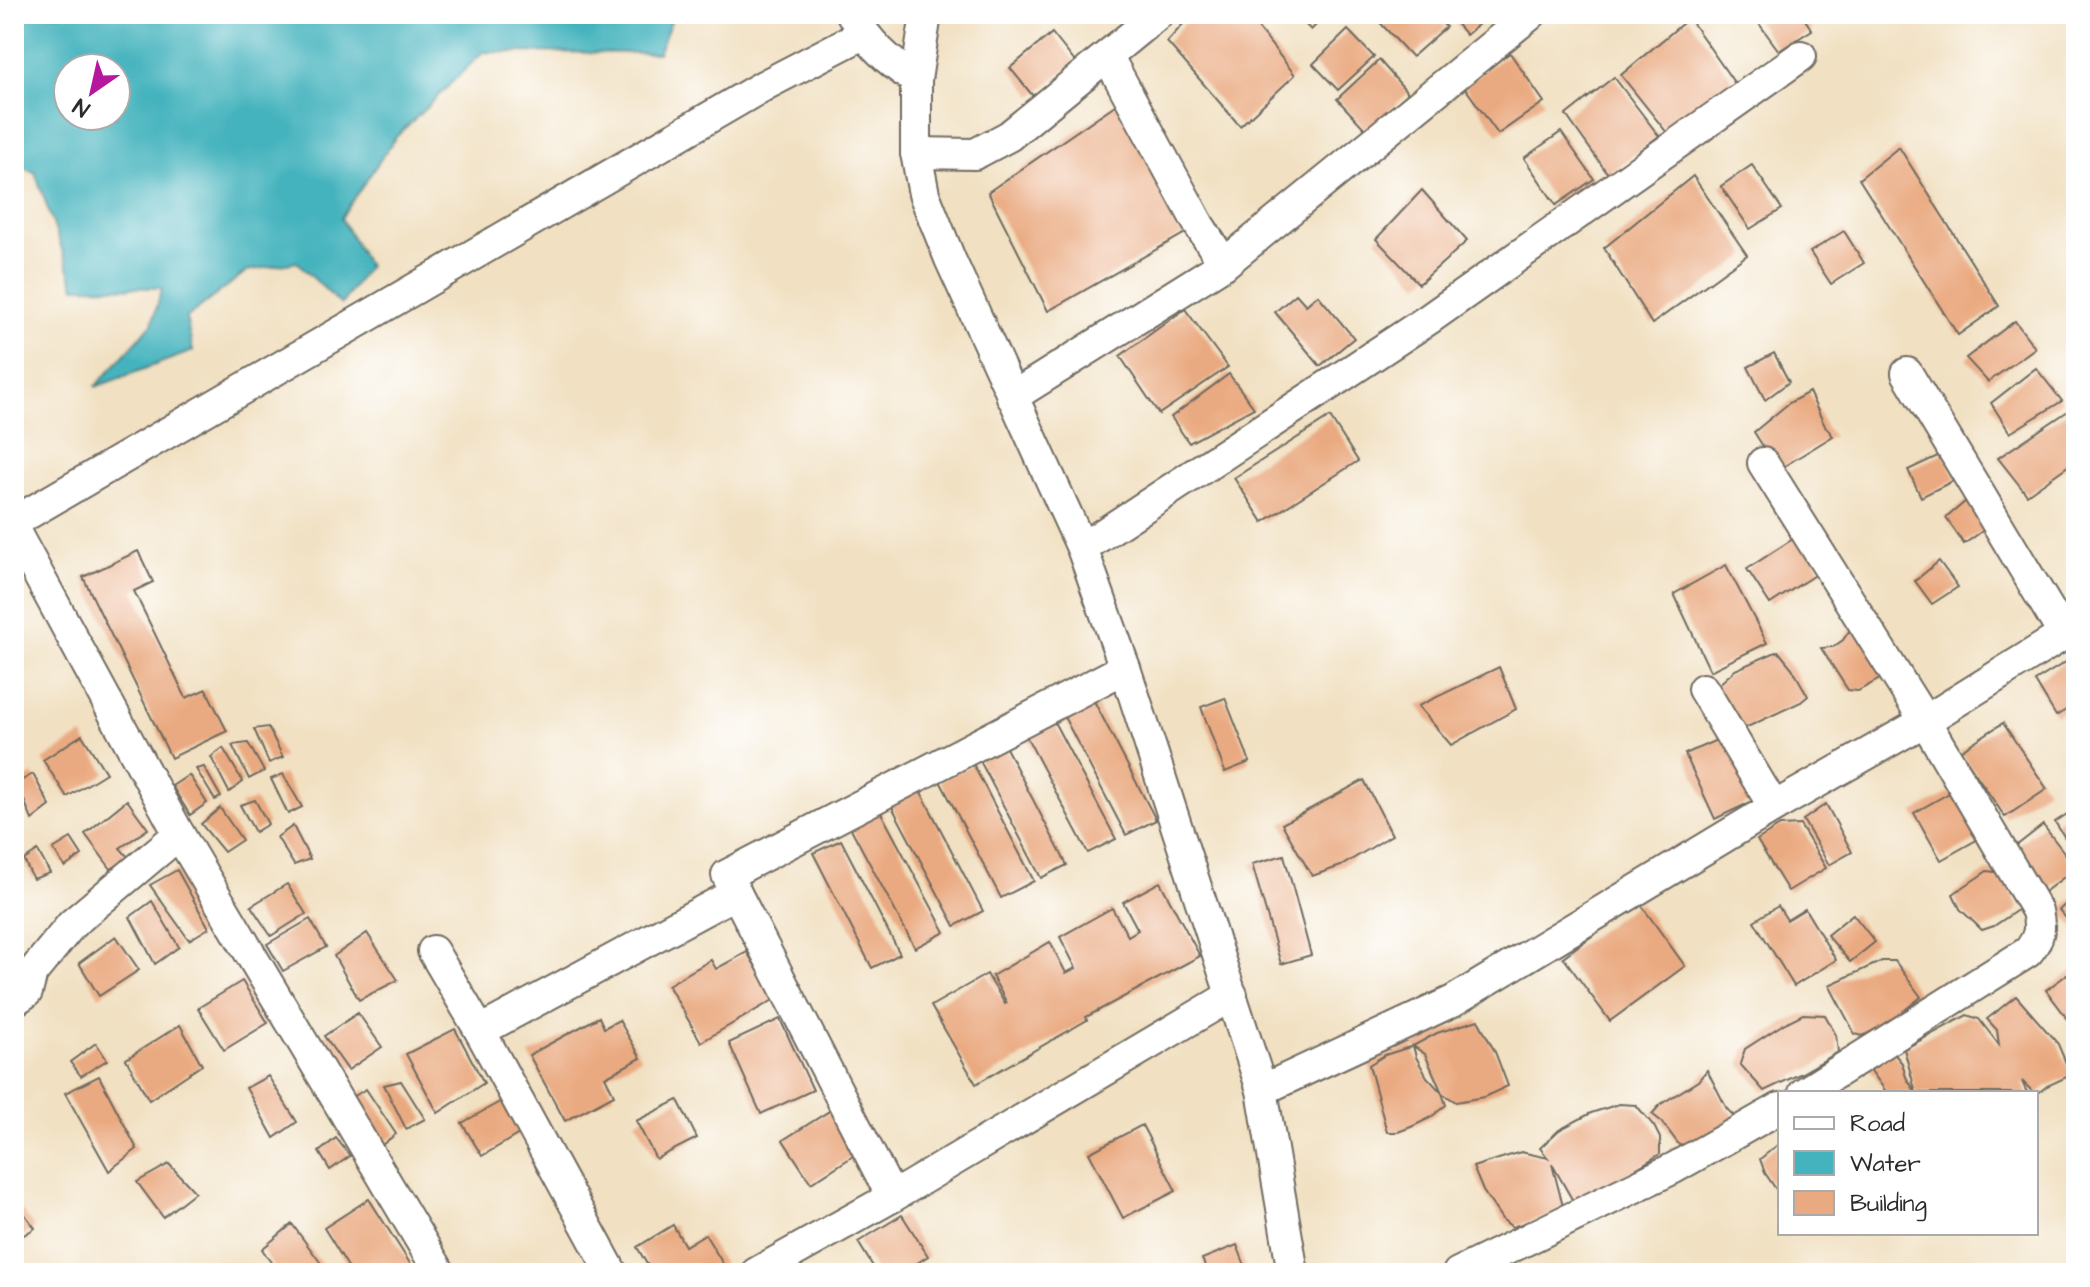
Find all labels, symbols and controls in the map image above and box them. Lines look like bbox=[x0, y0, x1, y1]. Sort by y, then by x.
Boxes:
north arrow bbox=[52, 52, 132, 132]
text: N bbox=[67, 91, 96, 124]
legend bbox=[1778, 1091, 2038, 1235]
text: Road bbox=[1850, 1107, 1905, 1141]
text: Water bbox=[1850, 1147, 1921, 1181]
text: Building bbox=[1850, 1187, 1927, 1222]

